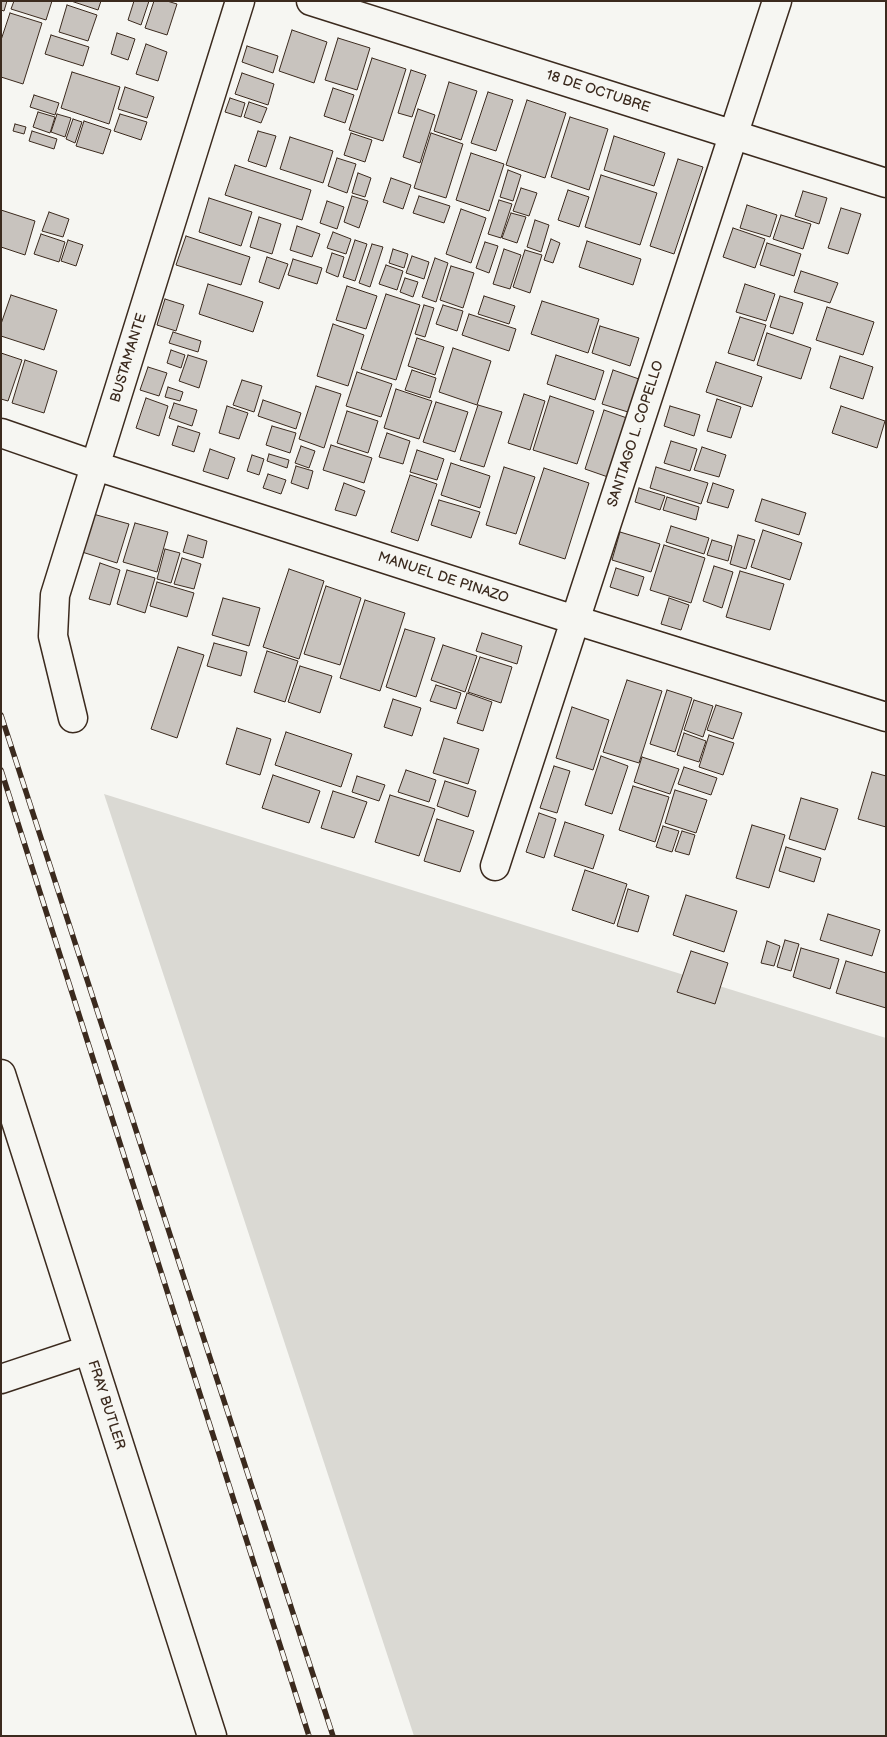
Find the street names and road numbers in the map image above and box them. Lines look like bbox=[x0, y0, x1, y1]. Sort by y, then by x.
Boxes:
street label: 18 DE OCTUBRE bbox=[544, 67, 652, 117]
street label: BUSTAMANTE bbox=[107, 311, 151, 405]
street label: SANTIAGO L. COPELLO bbox=[604, 359, 668, 509]
street label: MANUEL DE PINAZO bbox=[375, 549, 511, 607]
street label: FRAY BUTLER bbox=[84, 1358, 128, 1452]

